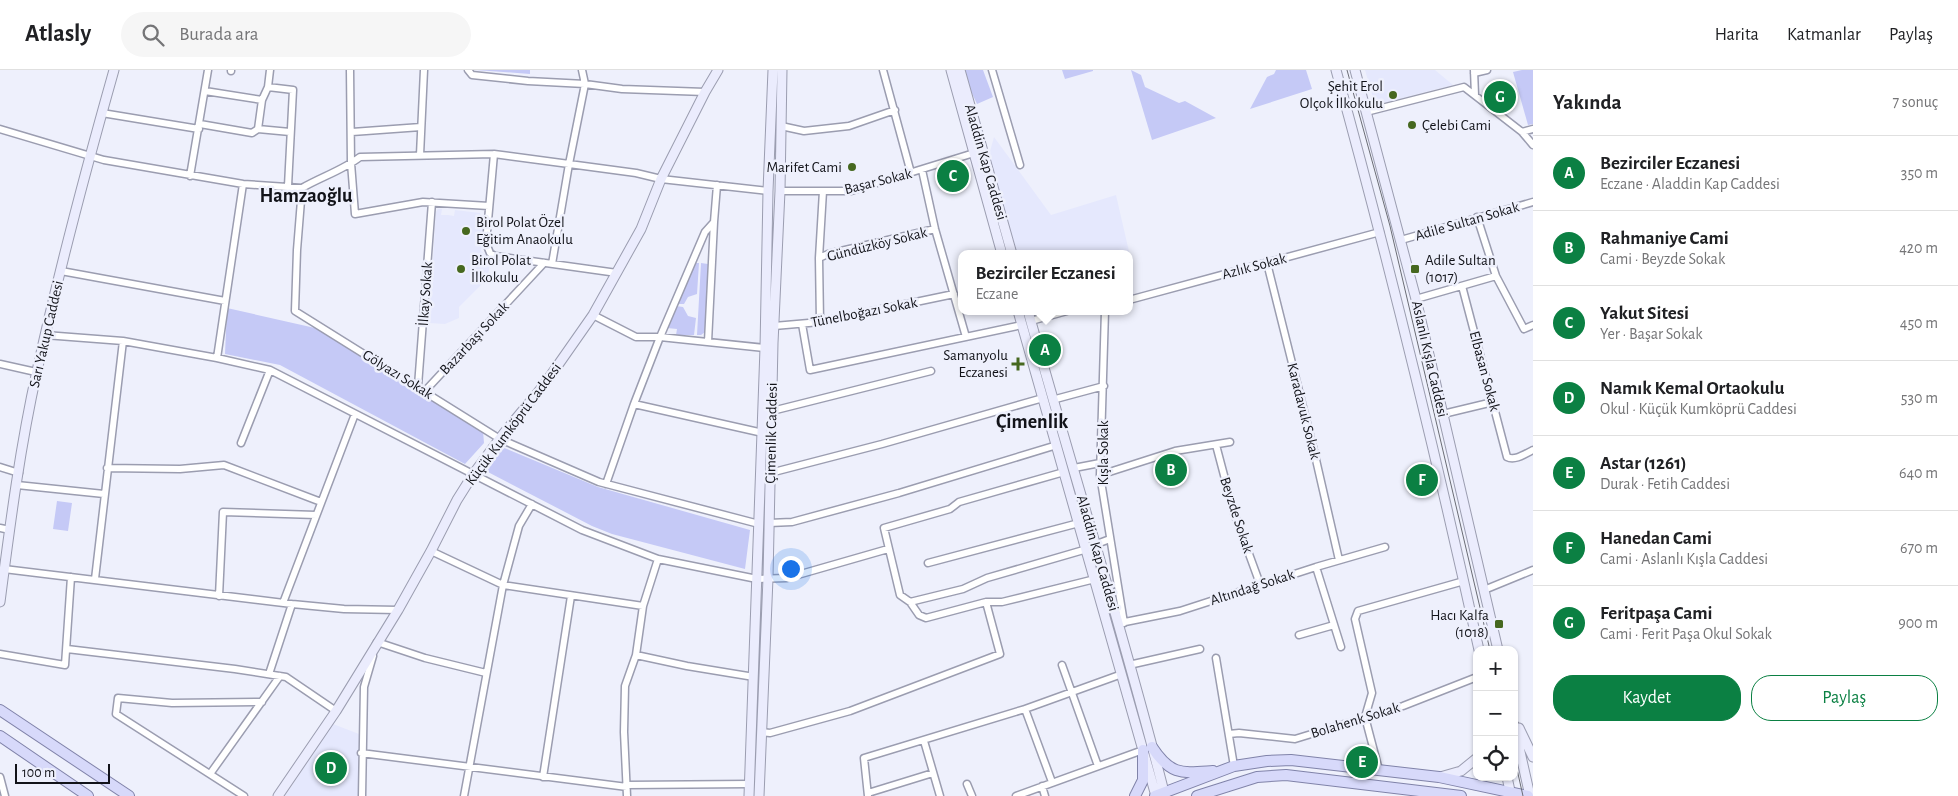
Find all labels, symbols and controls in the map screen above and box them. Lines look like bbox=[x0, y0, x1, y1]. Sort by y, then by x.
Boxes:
search box bbox=[121, 12, 471, 57]
icon: search bbox=[139, 21, 167, 49]
text: Atlasly bbox=[25, 22, 91, 46]
text: Burada ara bbox=[179, 25, 259, 44]
text: Harita bbox=[1715, 26, 1759, 44]
text: Katmanlar bbox=[1787, 26, 1861, 44]
text: Paylaş bbox=[1889, 26, 1933, 44]
pin: G bbox=[1484, 78, 1516, 116]
place label: Şehit Erol Olçok İlkokulu bbox=[1300, 79, 1383, 111]
marker: Şehit Erol Olçok İlkokulu bbox=[1387, 89, 1399, 101]
text: Yakında bbox=[1553, 92, 1622, 113]
text: 7 sonuç bbox=[1893, 94, 1938, 110]
street label: Aladdin Kap Caddesi bbox=[962, 102, 1009, 222]
place label: Çelebi Cami bbox=[1422, 118, 1491, 133]
marker: Çelebi Cami bbox=[1406, 119, 1418, 131]
text: Bezirciler Eczanesi bbox=[1600, 154, 1740, 173]
pin: C bbox=[937, 157, 969, 195]
place label: Marifet Cami bbox=[766, 160, 842, 175]
marker: Marifet Cami bbox=[846, 161, 858, 173]
text: A bbox=[1564, 165, 1574, 181]
text: 350 m bbox=[1901, 165, 1938, 181]
street label: Başar Sokak bbox=[843, 166, 914, 197]
text: Eczane · Aladdin Kap Caddesi bbox=[1600, 176, 1780, 192]
district label: Hamzaoğlu bbox=[260, 186, 353, 206]
street label: Adile Sultan Sokak bbox=[1413, 199, 1521, 244]
place label: Birol Polat Özel Eğitim Anaokulu bbox=[476, 213, 573, 247]
marker: Birol Polat Özel Eğitim Anaokulu bbox=[460, 225, 472, 237]
street label: Gündüzköy Sokak bbox=[826, 225, 929, 264]
text: Rahmaniye Cami bbox=[1600, 229, 1729, 248]
text: B bbox=[1564, 240, 1574, 256]
text: 420 m bbox=[1899, 240, 1938, 256]
popup bbox=[958, 250, 1133, 315]
street label: Azlık Sokak bbox=[1220, 251, 1288, 282]
text: Cami · Beyzde Sokak bbox=[1600, 251, 1725, 267]
place label: Birol Polat İlkokulu bbox=[471, 253, 531, 285]
place label: Adile Sultan (1017) bbox=[1425, 253, 1496, 285]
street label: İlkay Sokak bbox=[414, 261, 435, 327]
marker: Birol Polat İlkokulu bbox=[455, 263, 467, 275]
marker: Adile Sultan (1017) bbox=[1409, 263, 1421, 275]
text: Bezirciler Eczanesi bbox=[975, 264, 1116, 283]
street label: Sarı Yakup Caddesi bbox=[27, 279, 66, 389]
text: Eczane bbox=[975, 286, 1018, 302]
street label: Tünelboğazı Sokak bbox=[810, 295, 919, 330]
street label: Bazarbaşı Sokak bbox=[437, 299, 512, 378]
street label: Aslanlı Kışla Caddesi bbox=[1409, 299, 1450, 419]
text: Yakut Sitesi bbox=[1600, 304, 1689, 323]
text: C bbox=[1565, 315, 1573, 331]
text: 450 m bbox=[1900, 315, 1938, 331]
text: Yer · Başar Sokak bbox=[1600, 326, 1703, 342]
street label: Elbasan Sokak bbox=[1467, 329, 1502, 413]
pin: A bbox=[1029, 331, 1061, 369]
street label: Gölyazı Sokak bbox=[360, 347, 436, 402]
place label: Samanyolu Eczanesi bbox=[943, 348, 1008, 380]
marker: Samanyolu Eczanesi bbox=[1012, 358, 1024, 370]
street label: Küçük Kumköprü Caddesi bbox=[463, 360, 564, 488]
street label: Karadavuk Sokak bbox=[1284, 361, 1323, 461]
text: Namık Kemal Ortaokulu bbox=[1600, 379, 1785, 398]
street label: Çimenlik Caddesi bbox=[763, 382, 780, 484]
text: D bbox=[1564, 390, 1574, 406]
text: 530 m bbox=[1901, 390, 1938, 406]
text: Okul · Küçük Kumköprü Caddesi bbox=[1600, 401, 1797, 417]
district label: Çimenlik bbox=[996, 412, 1068, 432]
street label: Kışla Sokak bbox=[1096, 420, 1111, 485]
pin: B bbox=[1155, 451, 1187, 489]
text: Astar (1261) bbox=[1600, 454, 1687, 473]
pin: F bbox=[1406, 461, 1438, 499]
text: E bbox=[1565, 465, 1573, 481]
text: 640 m bbox=[1899, 465, 1938, 481]
street label: Beyzde Sokak bbox=[1217, 475, 1256, 555]
text: Durak · Fetih Caddesi bbox=[1600, 476, 1730, 492]
street label: Aladdin Kap Caddesi bbox=[1074, 493, 1121, 613]
text: Hanedan Cami bbox=[1600, 529, 1712, 548]
text: F bbox=[1565, 540, 1573, 556]
text: 670 m bbox=[1900, 540, 1938, 556]
text: Cami · Aslanlı Kışla Caddesi bbox=[1600, 551, 1768, 567]
your location bbox=[778, 556, 804, 582]
street label: Altındağ Sokak bbox=[1208, 567, 1296, 608]
text: Feritpaşa Cami bbox=[1600, 604, 1713, 623]
place label: Hacı Kalfa (1018) bbox=[1430, 608, 1489, 640]
text: G bbox=[1564, 615, 1574, 631]
text: 900 m bbox=[1898, 615, 1938, 631]
marker: Hacı Kalfa (1018) bbox=[1493, 618, 1505, 630]
text: Cami · Ferit Paşa Okul Sokak bbox=[1600, 626, 1772, 642]
map controls bbox=[1473, 646, 1518, 781]
button: + bbox=[1473, 646, 1518, 691]
button: Kaydet bbox=[1553, 675, 1741, 721]
button: Paylaş bbox=[1751, 675, 1938, 721]
button: − bbox=[1473, 691, 1518, 736]
street label: Bolahenk Sokak bbox=[1309, 700, 1402, 741]
button: locate bbox=[1473, 736, 1518, 781]
pin: E bbox=[1346, 743, 1378, 781]
pin: D bbox=[315, 749, 347, 787]
scale bar bbox=[15, 761, 110, 784]
text: 100 m bbox=[22, 766, 55, 780]

